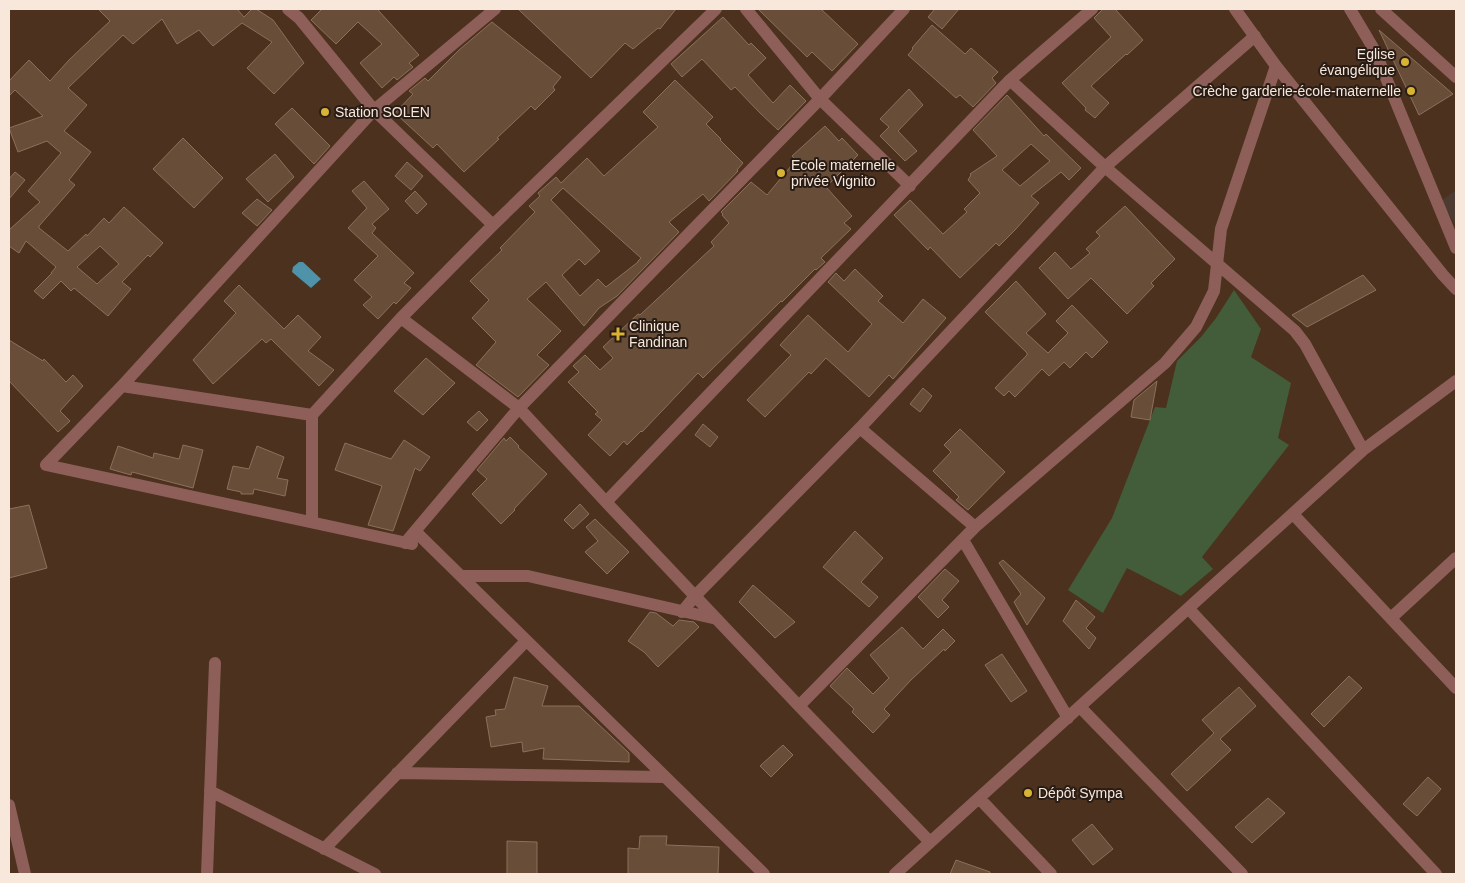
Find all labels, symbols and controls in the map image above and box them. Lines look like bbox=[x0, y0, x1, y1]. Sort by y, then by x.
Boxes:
place label: Eglise évangélique bbox=[1319, 46, 1395, 78]
marker: Eglise évangélique bbox=[1399, 56, 1411, 68]
place label: Crèche garderie-école-maternelle bbox=[1192, 83, 1401, 99]
marker: Crèche garderie-école-maternelle bbox=[1405, 85, 1417, 97]
place label: Station SOLEN bbox=[335, 104, 430, 120]
marker: Station SOLEN bbox=[319, 106, 331, 118]
place label: Ecole maternelle privée Vignito bbox=[791, 157, 895, 189]
marker: Ecole maternelle privée Vignito bbox=[775, 167, 787, 179]
place label: Clinique Fandinan bbox=[629, 318, 687, 350]
marker: Clinique Fandinan bbox=[611, 327, 625, 341]
place label: Dépôt Sympa bbox=[1038, 785, 1123, 801]
marker: Dépôt Sympa bbox=[1022, 787, 1034, 799]

